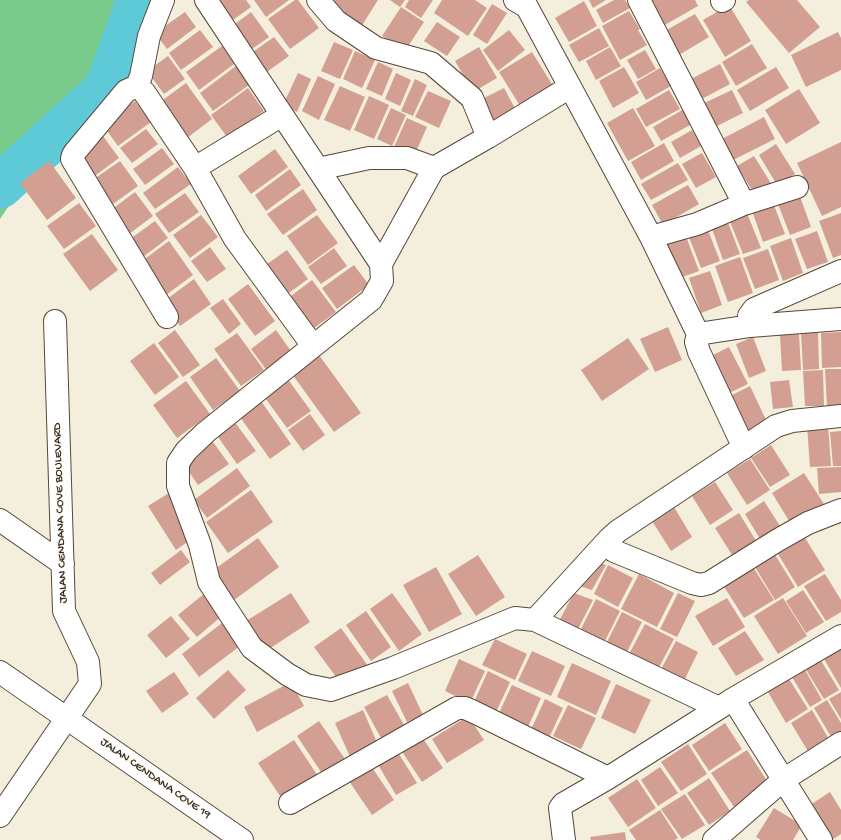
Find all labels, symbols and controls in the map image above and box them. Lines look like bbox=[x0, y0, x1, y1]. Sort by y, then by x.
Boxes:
street label: JALAN CENDANA COVE BOULEVARD bbox=[51, 422, 71, 604]
street label: JALAN CENDANA COVE 19 bbox=[97, 735, 213, 823]

